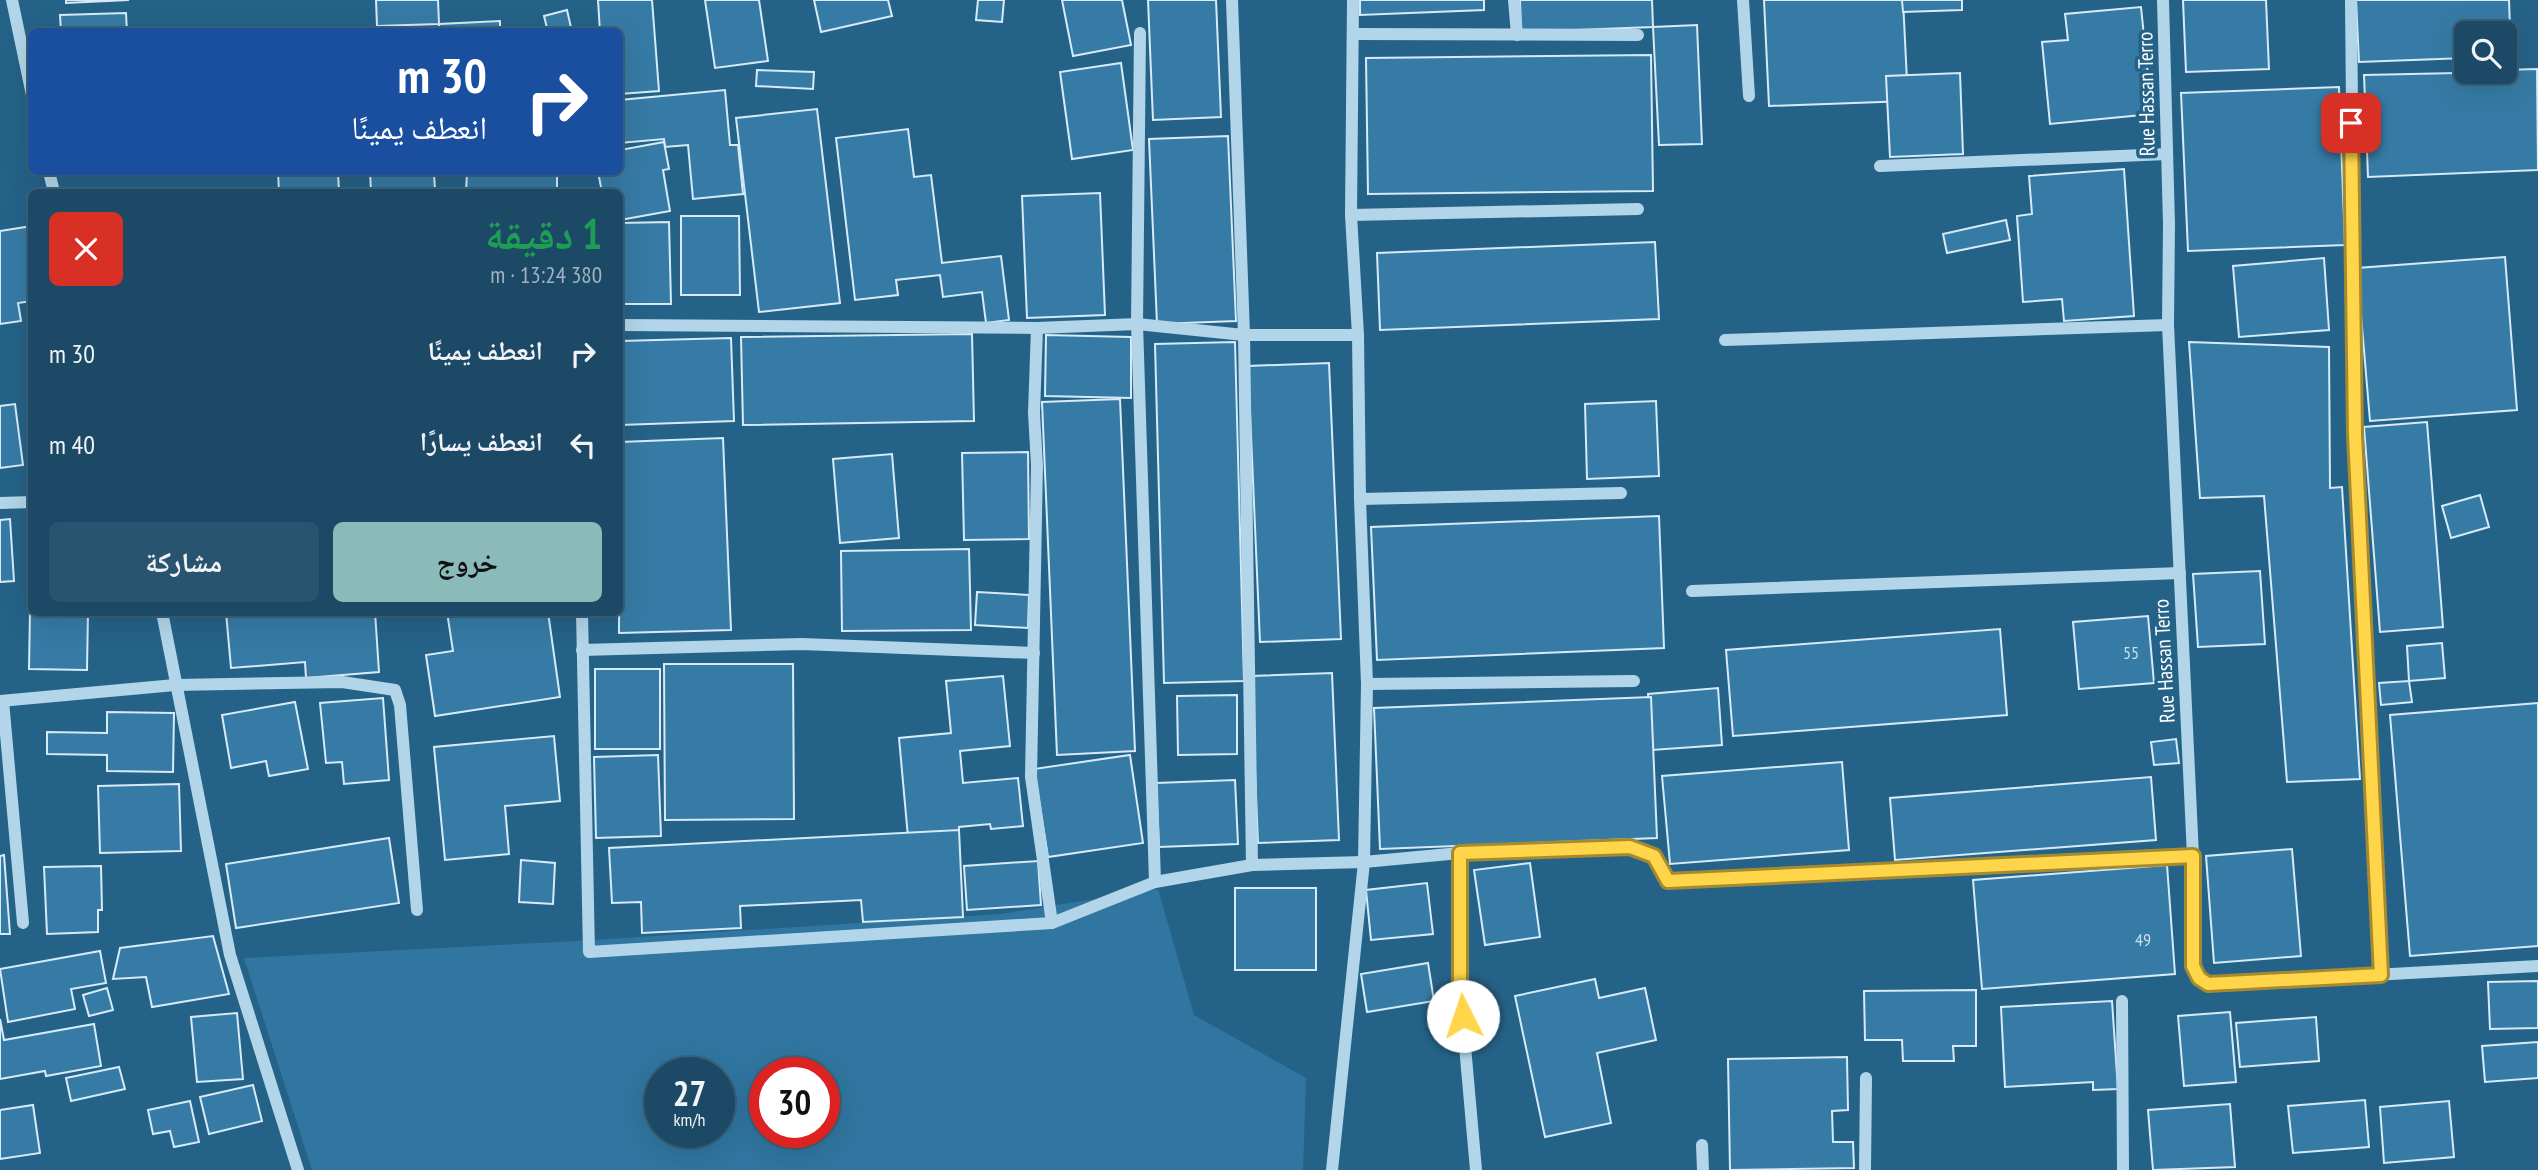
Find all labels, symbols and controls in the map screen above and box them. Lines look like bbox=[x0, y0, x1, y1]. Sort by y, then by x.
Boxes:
map controls bbox=[2454, 21, 2517, 84]
button: search bbox=[2454, 21, 2517, 84]
street label: Rue Hassan Terro bbox=[2131, 32, 2161, 156]
text: 30 m bbox=[398, 43, 487, 107]
icon: right bbox=[511, 56, 602, 147]
pin bbox=[2321, 93, 2381, 153]
icon: arrive bbox=[2332, 104, 2370, 142]
text: انعطف يمينًا bbox=[351, 106, 487, 148]
text: 1 دقيقة bbox=[485, 206, 602, 261]
button: close bbox=[49, 212, 123, 286]
text: 380 m · 13:24 bbox=[490, 260, 602, 289]
text: انعطف يمينًا bbox=[427, 334, 543, 367]
icon: right bbox=[564, 335, 602, 373]
text: 30 m bbox=[49, 337, 95, 370]
text: انعطف يسارًا bbox=[420, 425, 543, 458]
icon: left bbox=[564, 426, 602, 464]
text: 40 m bbox=[49, 428, 95, 461]
button: مشاركة bbox=[49, 522, 319, 602]
button: خروج bbox=[333, 522, 602, 602]
street label: Rue Hassan Terro bbox=[2147, 598, 2181, 724]
house number: 55 bbox=[2123, 641, 2139, 664]
house number: 49 bbox=[2135, 928, 2151, 951]
position arrow bbox=[1426, 979, 1500, 1053]
speed limit sign: 30 bbox=[749, 1057, 840, 1148]
text: 27 bbox=[673, 1070, 706, 1116]
text: km/h bbox=[674, 1108, 705, 1131]

